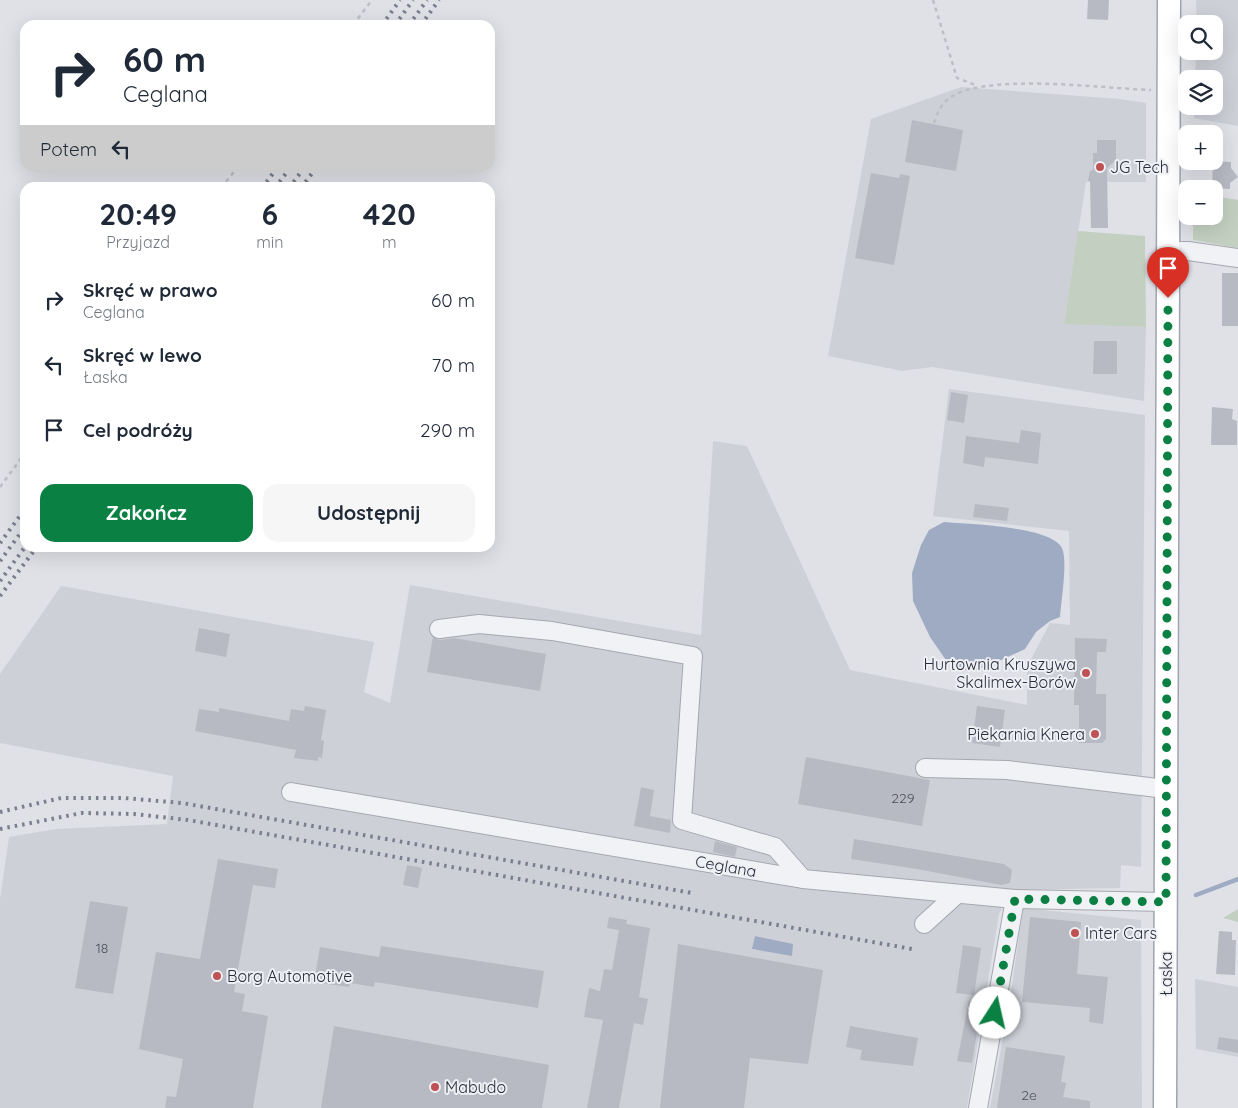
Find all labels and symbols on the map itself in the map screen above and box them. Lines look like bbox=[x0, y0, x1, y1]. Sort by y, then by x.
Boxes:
place label: JG Tech bbox=[1110, 157, 1169, 177]
marker: JG Tech bbox=[1094, 161, 1106, 173]
pin bbox=[1147, 247, 1189, 298]
place label: Hurtownia Kruszywa Skalimex-Borów bbox=[923, 654, 1076, 692]
marker: Hurtownia Kruszywa Skalimex-Borów bbox=[1080, 667, 1092, 679]
place label: Piekarnia Knera bbox=[967, 724, 1085, 744]
marker: Piekarnia Knera bbox=[1089, 728, 1101, 740]
house number: 229 bbox=[891, 789, 915, 807]
street label: Ceglana bbox=[694, 851, 758, 881]
place label: Inter Cars bbox=[1085, 923, 1157, 943]
marker: Inter Cars bbox=[1069, 927, 1081, 939]
house number: 18 bbox=[96, 939, 108, 957]
street label: Łaska bbox=[1156, 952, 1176, 996]
place label: Borg Automotive bbox=[227, 966, 352, 986]
marker: Borg Automotive bbox=[211, 970, 223, 982]
position arrow bbox=[968, 986, 1020, 1038]
place label: Mabudo bbox=[445, 1077, 506, 1097]
marker: Mabudo bbox=[429, 1081, 441, 1093]
house number: 2e bbox=[1021, 1086, 1037, 1104]

